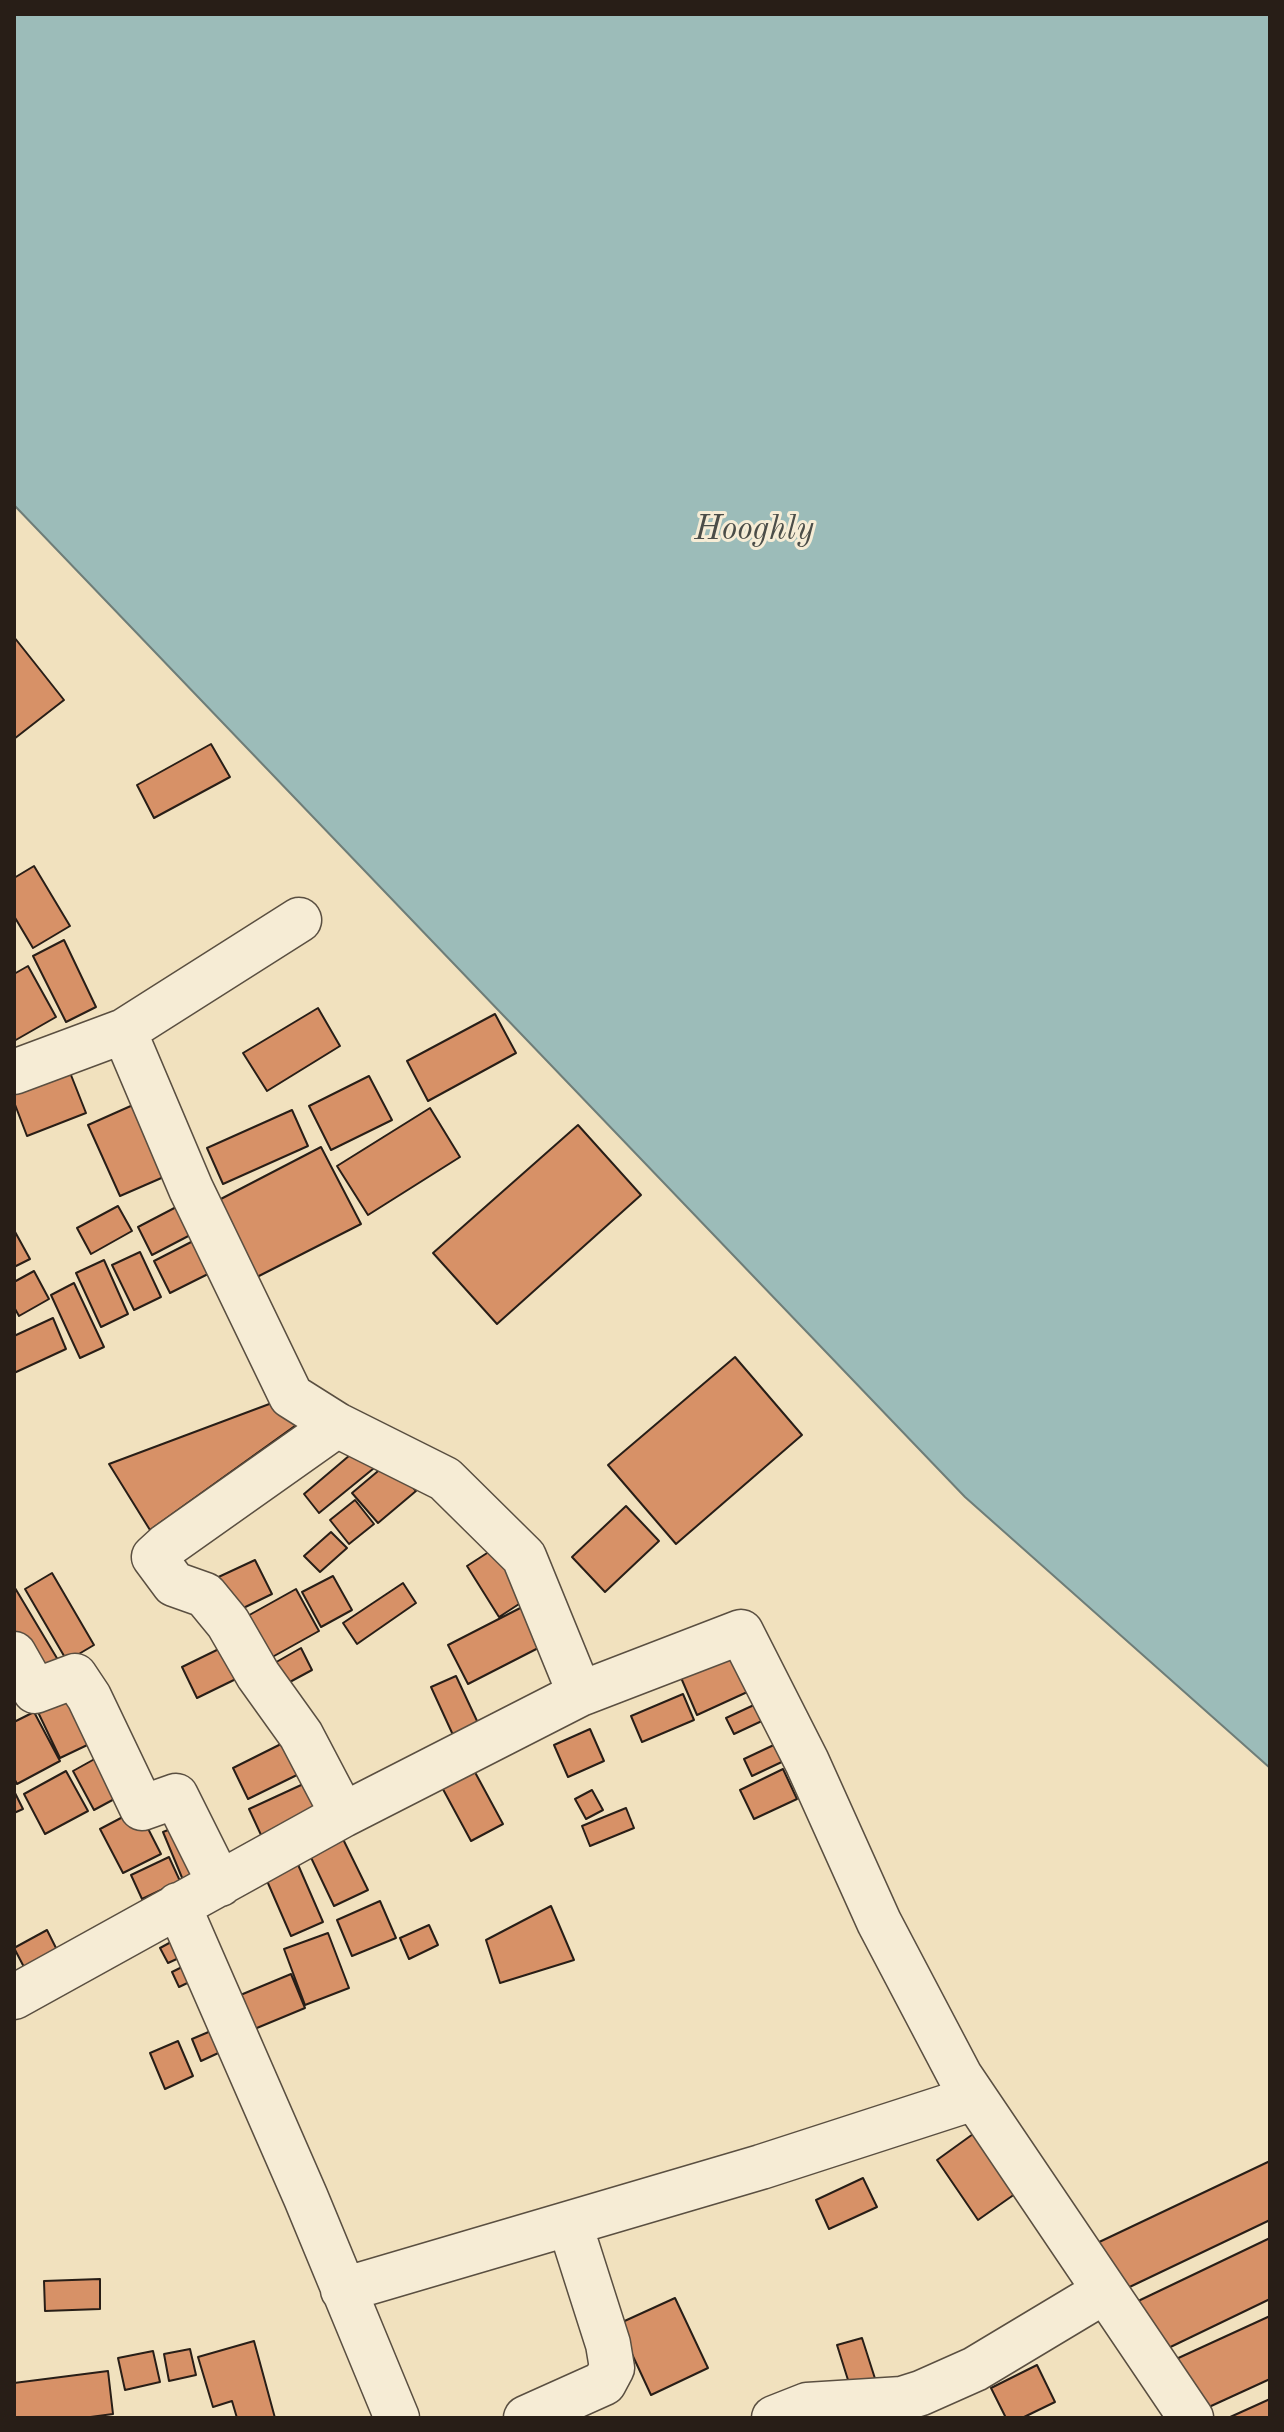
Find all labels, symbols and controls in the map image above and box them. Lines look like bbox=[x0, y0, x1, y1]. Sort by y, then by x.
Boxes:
water label: Hooghly bbox=[694, 510, 814, 550]

